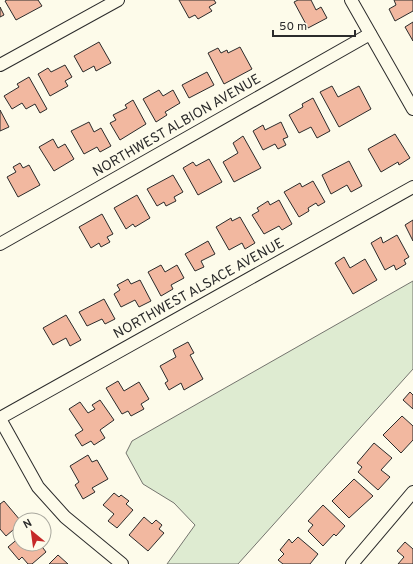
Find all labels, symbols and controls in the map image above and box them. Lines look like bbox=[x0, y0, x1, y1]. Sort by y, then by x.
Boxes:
scale bar bbox=[273, 12, 355, 38]
text: 50 m bbox=[279, 19, 307, 35]
street label: NORTHWEST ALBION AVENUE bbox=[90, 71, 264, 181]
street label: NORTHWEST ALSACE AVENUE bbox=[111, 235, 287, 343]
north arrow bbox=[12, 512, 52, 552]
text: N bbox=[21, 516, 34, 532]

